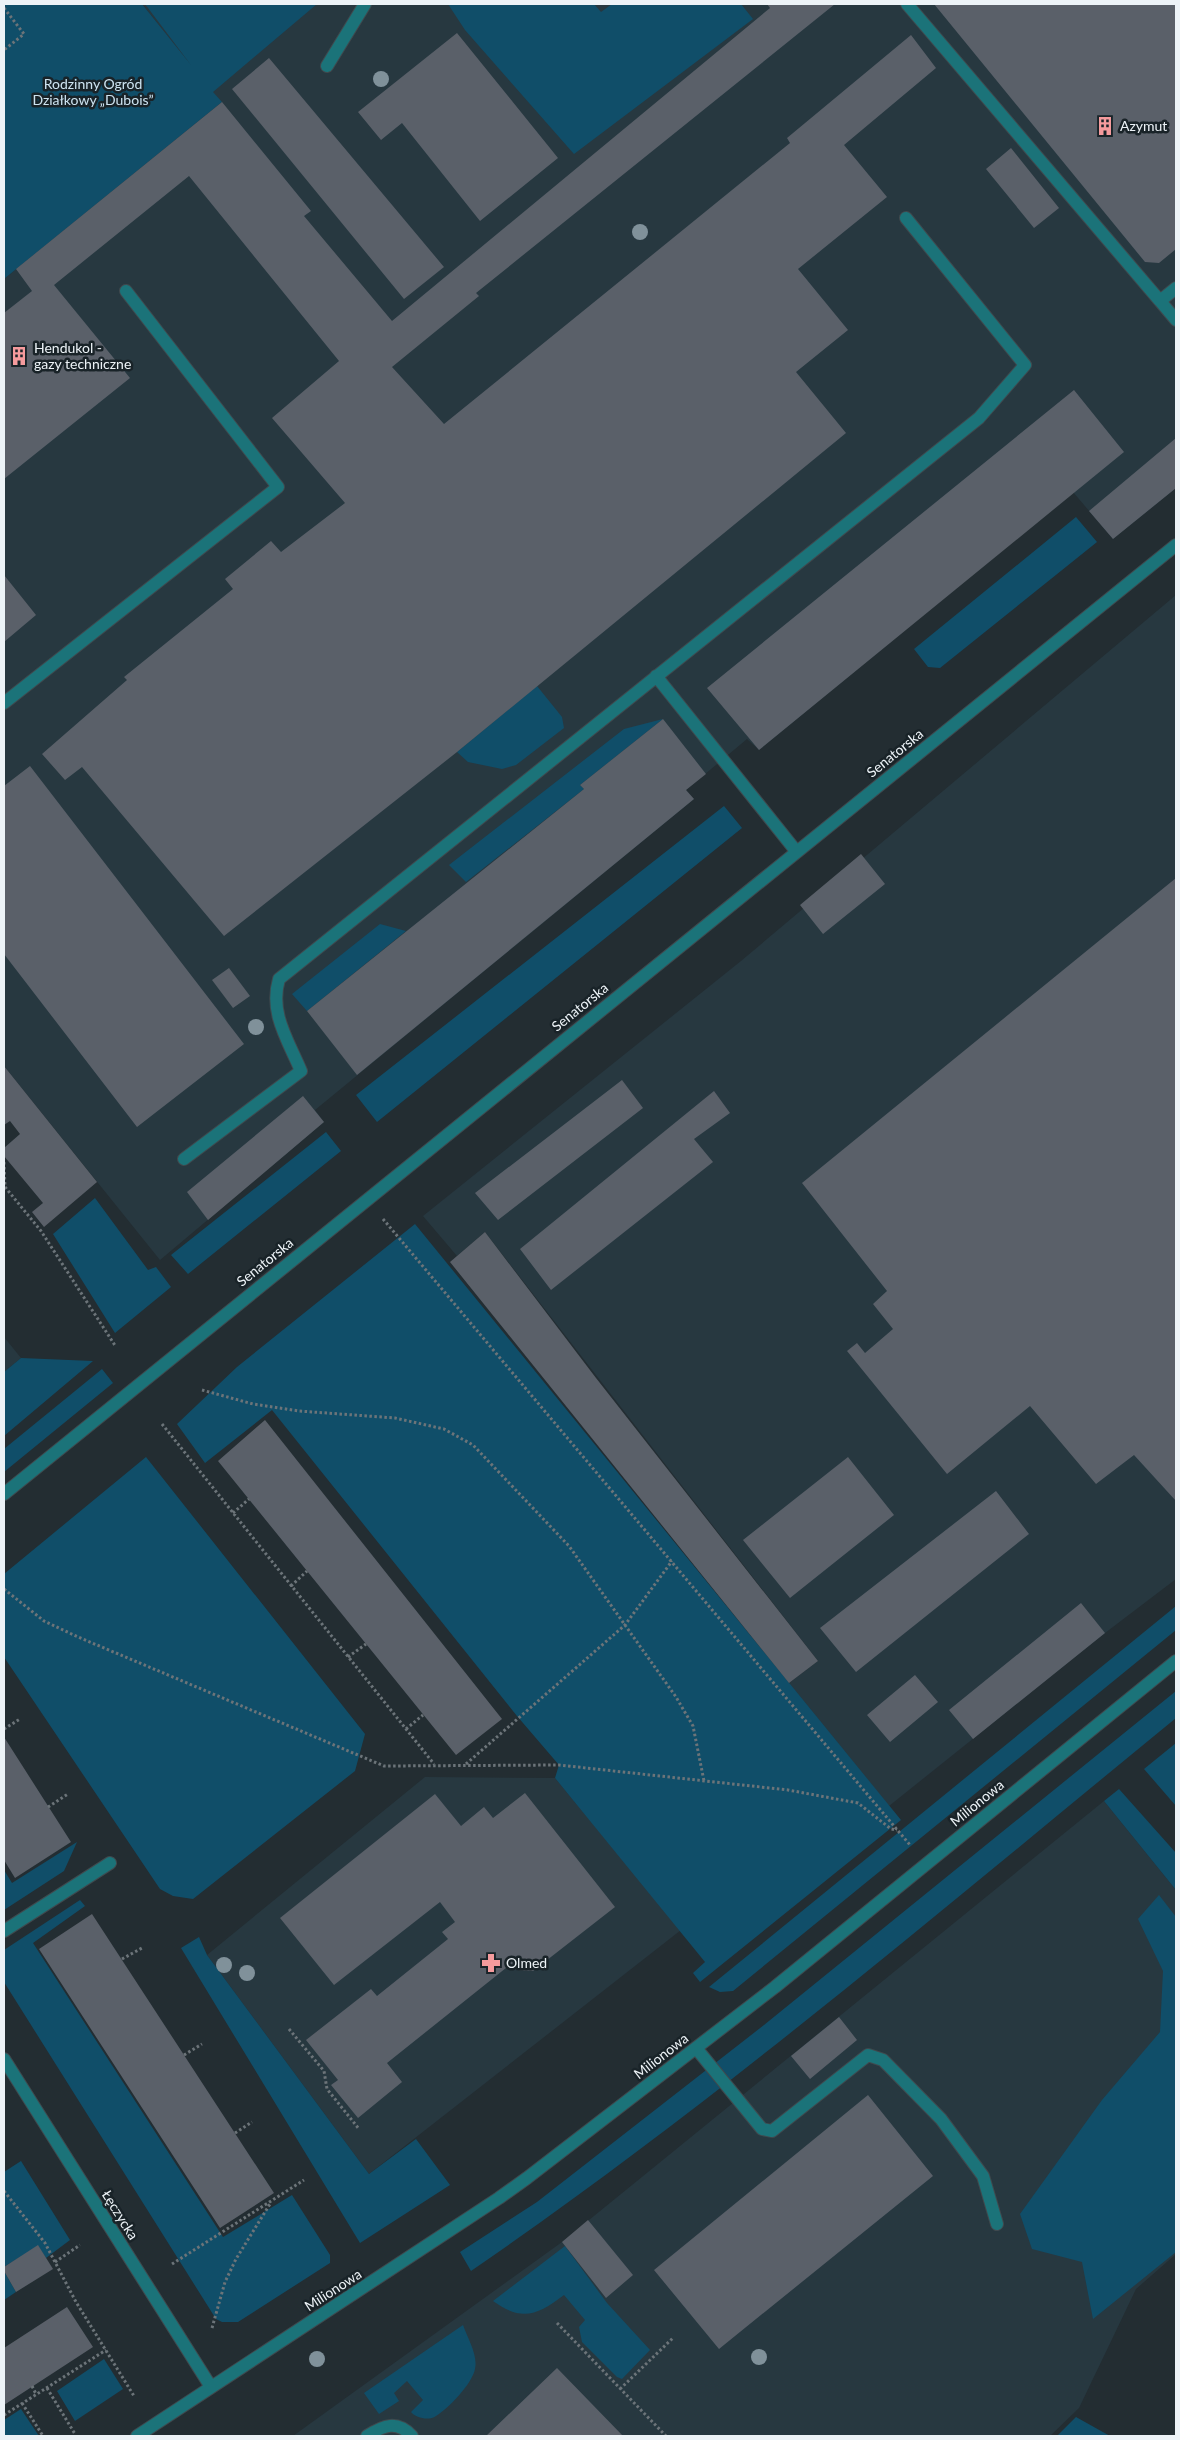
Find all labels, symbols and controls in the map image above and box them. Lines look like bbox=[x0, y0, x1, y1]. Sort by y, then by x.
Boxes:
park label: Rodzinny Ogród Działkowy „Dubois” bbox=[32, 75, 154, 108]
building icon: Azymut bbox=[1094, 115, 1116, 137]
place label: Azymut bbox=[1120, 117, 1167, 134]
place label: Hendukol - gazy techniczne bbox=[34, 339, 131, 372]
building icon: Hendukol - gazy techniczne bbox=[8, 345, 30, 367]
street label: Senatorska bbox=[863, 725, 926, 781]
street label: Senatorska bbox=[548, 979, 611, 1035]
street label: Senatorska bbox=[233, 1234, 296, 1290]
street label: Milionowa bbox=[946, 1776, 1007, 1829]
pharmacy icon: Olmed bbox=[480, 1952, 502, 1974]
place label: Olmed bbox=[506, 1954, 547, 1971]
street label: Milionowa bbox=[630, 2029, 691, 2082]
street label: Łęczycka bbox=[99, 2187, 142, 2243]
street label: Milionowa bbox=[301, 2265, 364, 2314]

